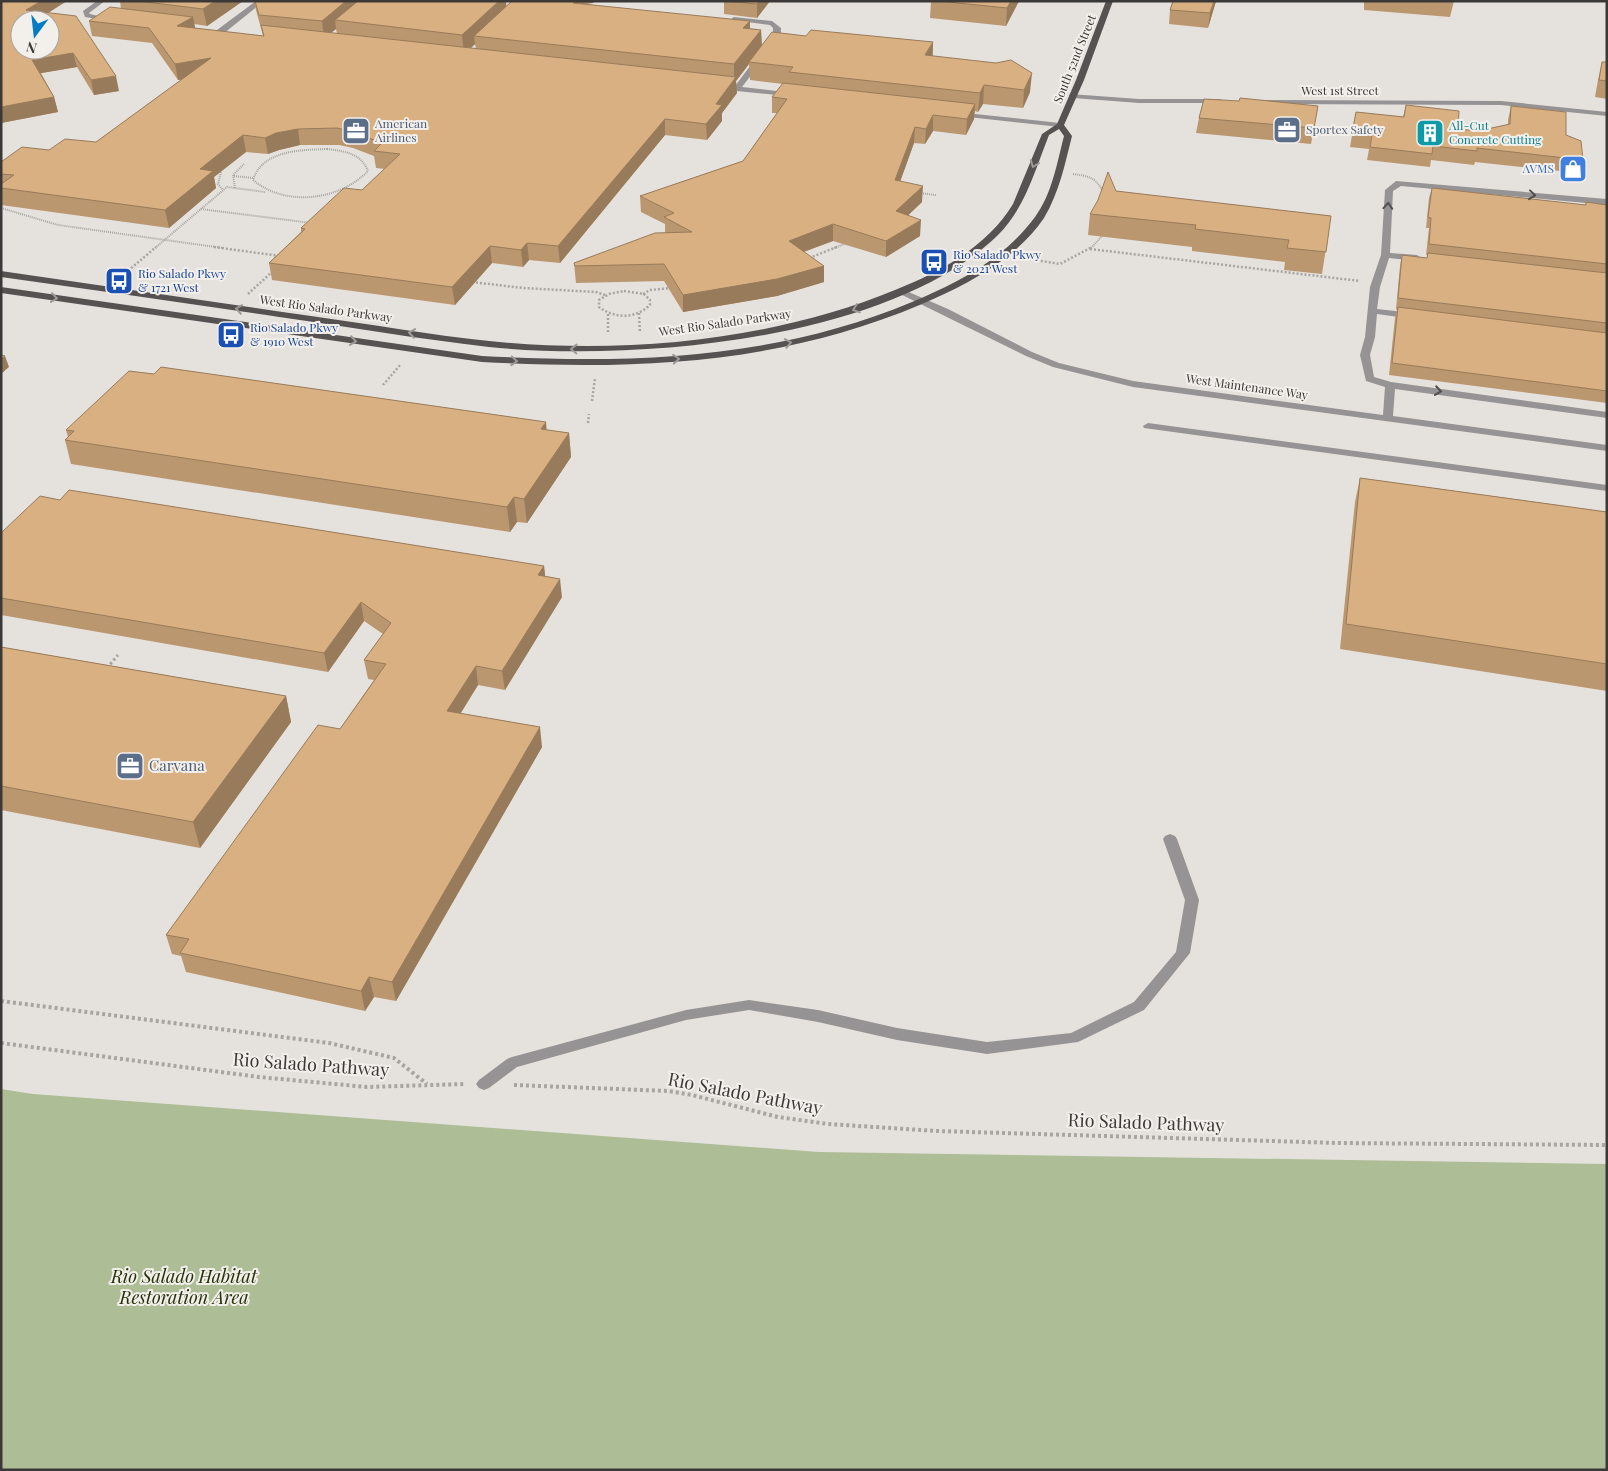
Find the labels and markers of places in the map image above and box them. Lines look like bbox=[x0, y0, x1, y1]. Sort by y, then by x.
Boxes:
place label: American Airlines bbox=[374, 115, 427, 145]
office icon: Sportex Safety bbox=[1272, 115, 1302, 145]
office icon: American Airlines bbox=[341, 116, 371, 146]
place label: All-Cut Concrete Cutting bbox=[1448, 117, 1542, 147]
building icon: All-Cut Concrete Cutting bbox=[1415, 118, 1445, 148]
place label: Sportex Safety bbox=[1306, 121, 1383, 137]
shop icon: AVMS bbox=[1558, 154, 1588, 184]
place label: AVMS bbox=[1522, 160, 1554, 176]
place label: Rio Salado Pkwy & 2021 West bbox=[953, 246, 1041, 276]
bus stop icon: Rio Salado Pkwy & 2021 West bbox=[919, 247, 949, 277]
place label: Rio Salado Pkwy & 1721 West bbox=[138, 265, 226, 295]
bus stop icon: Rio Salado Pkwy & 1721 West bbox=[104, 266, 134, 296]
place label: Rio Salado Pkwy & 1910 West bbox=[250, 319, 338, 349]
bus stop icon: Rio Salado Pkwy & 1910 West bbox=[216, 320, 246, 350]
office icon: Carvana bbox=[115, 751, 145, 781]
place label: Carvana bbox=[149, 755, 205, 775]

